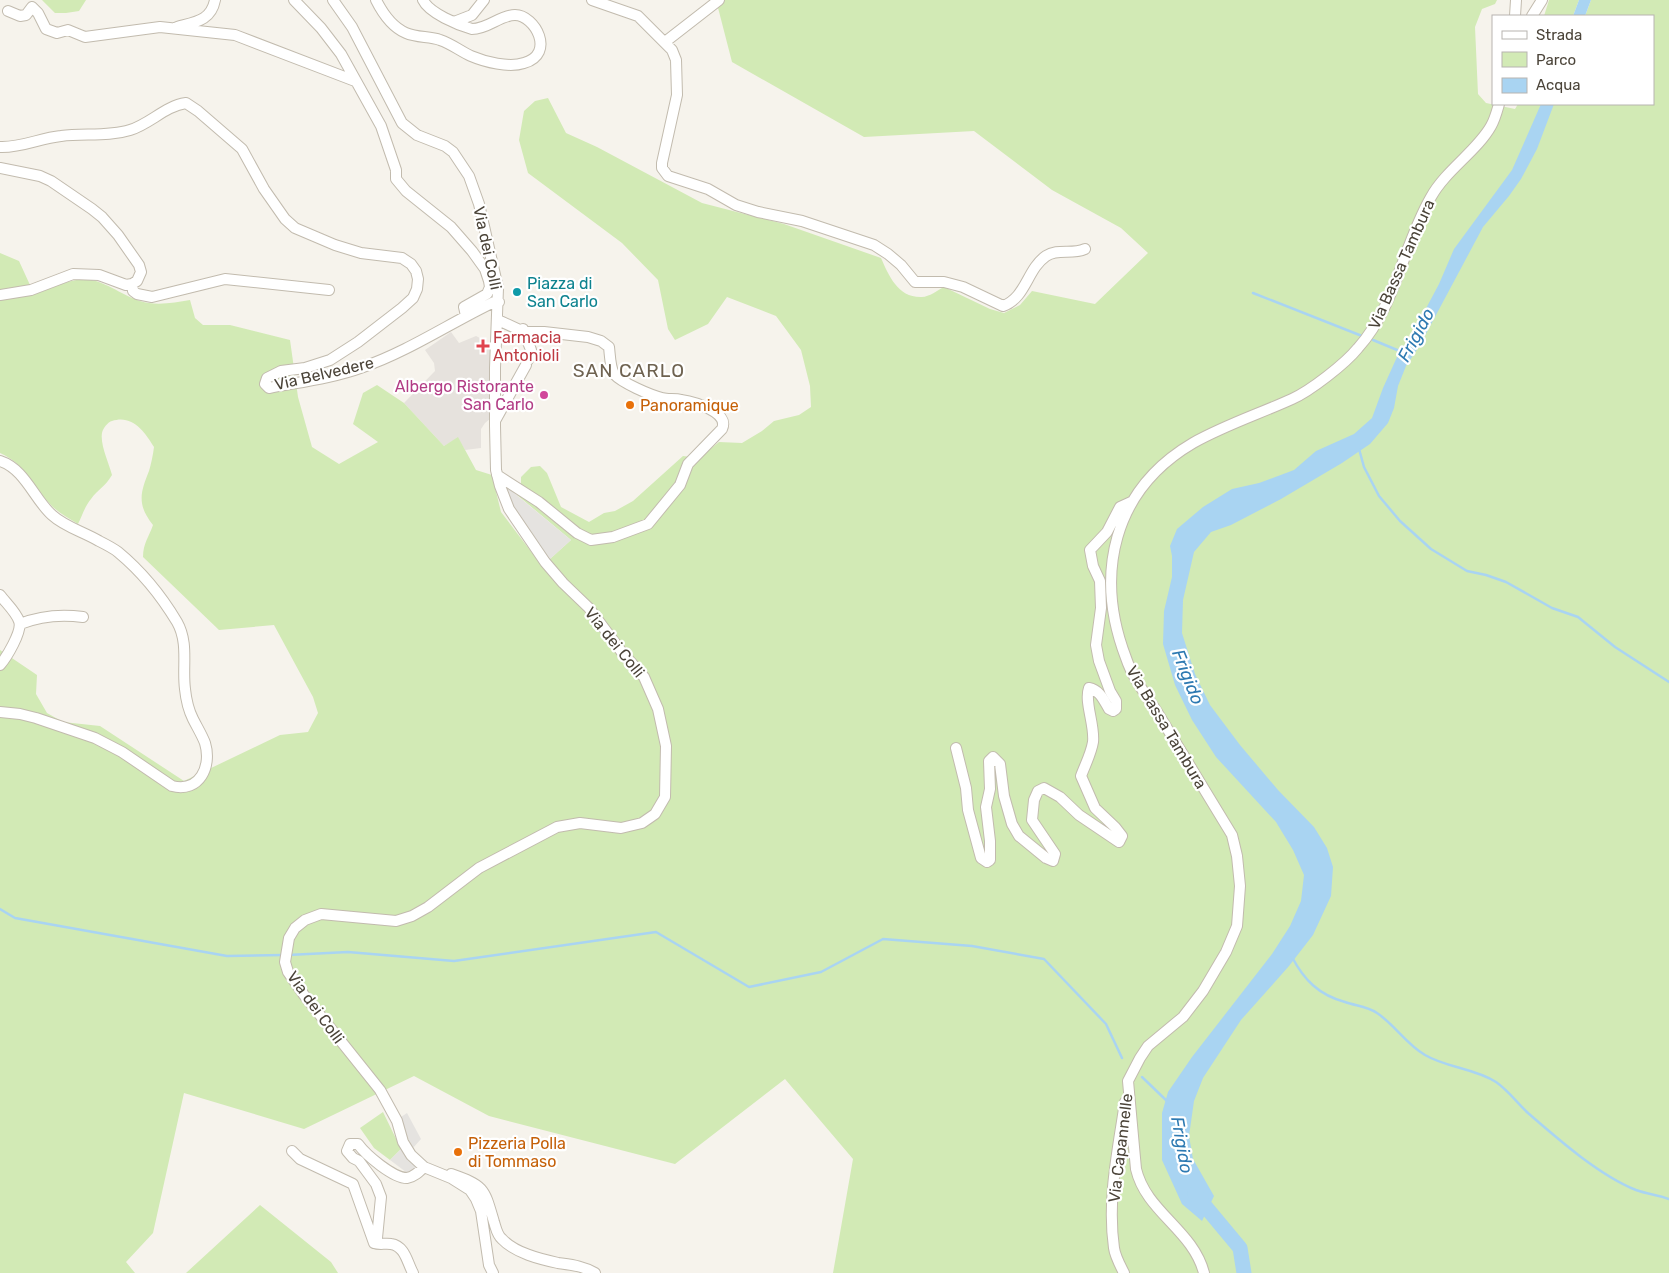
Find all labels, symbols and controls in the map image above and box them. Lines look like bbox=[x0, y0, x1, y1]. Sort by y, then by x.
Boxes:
legend bbox=[1492, 15, 1654, 105]
text: Strada bbox=[1536, 26, 1582, 44]
text: Parco bbox=[1536, 51, 1576, 69]
text: Acqua bbox=[1536, 76, 1581, 94]
street label: Via Bassa Tambura bbox=[1364, 196, 1439, 332]
street label: Via dei Colli bbox=[469, 205, 506, 292]
place label: Piazza di San Carlo bbox=[527, 274, 598, 311]
marker: Piazza di San Carlo bbox=[511, 286, 523, 298]
water label: Frigido bbox=[1393, 304, 1439, 366]
place label: Farmacia Antonioli bbox=[493, 328, 561, 365]
marker: Farmacia Antonioli bbox=[477, 340, 489, 352]
street label: Via Belvedere bbox=[273, 353, 376, 394]
district label: SAN CARLO bbox=[573, 359, 685, 382]
place label: Albergo Ristorante San Carlo bbox=[395, 377, 534, 414]
marker: Albergo Ristorante San Carlo bbox=[538, 389, 550, 401]
place label: Panoramique bbox=[640, 396, 739, 415]
marker: Panoramique bbox=[624, 399, 636, 411]
street label: Via dei Colli bbox=[581, 603, 649, 681]
water label: Frigido bbox=[1167, 646, 1209, 708]
street label: Via Bassa Tambura bbox=[1122, 662, 1211, 792]
street label: Via dei Colli bbox=[283, 967, 348, 1047]
street label: Via Capannelle bbox=[1104, 1092, 1137, 1204]
water label: Frigido bbox=[1166, 1115, 1198, 1175]
place label: Pizzeria Polla di Tommaso bbox=[468, 1134, 566, 1171]
marker: Pizzeria Polla di Tommaso bbox=[452, 1146, 464, 1158]

